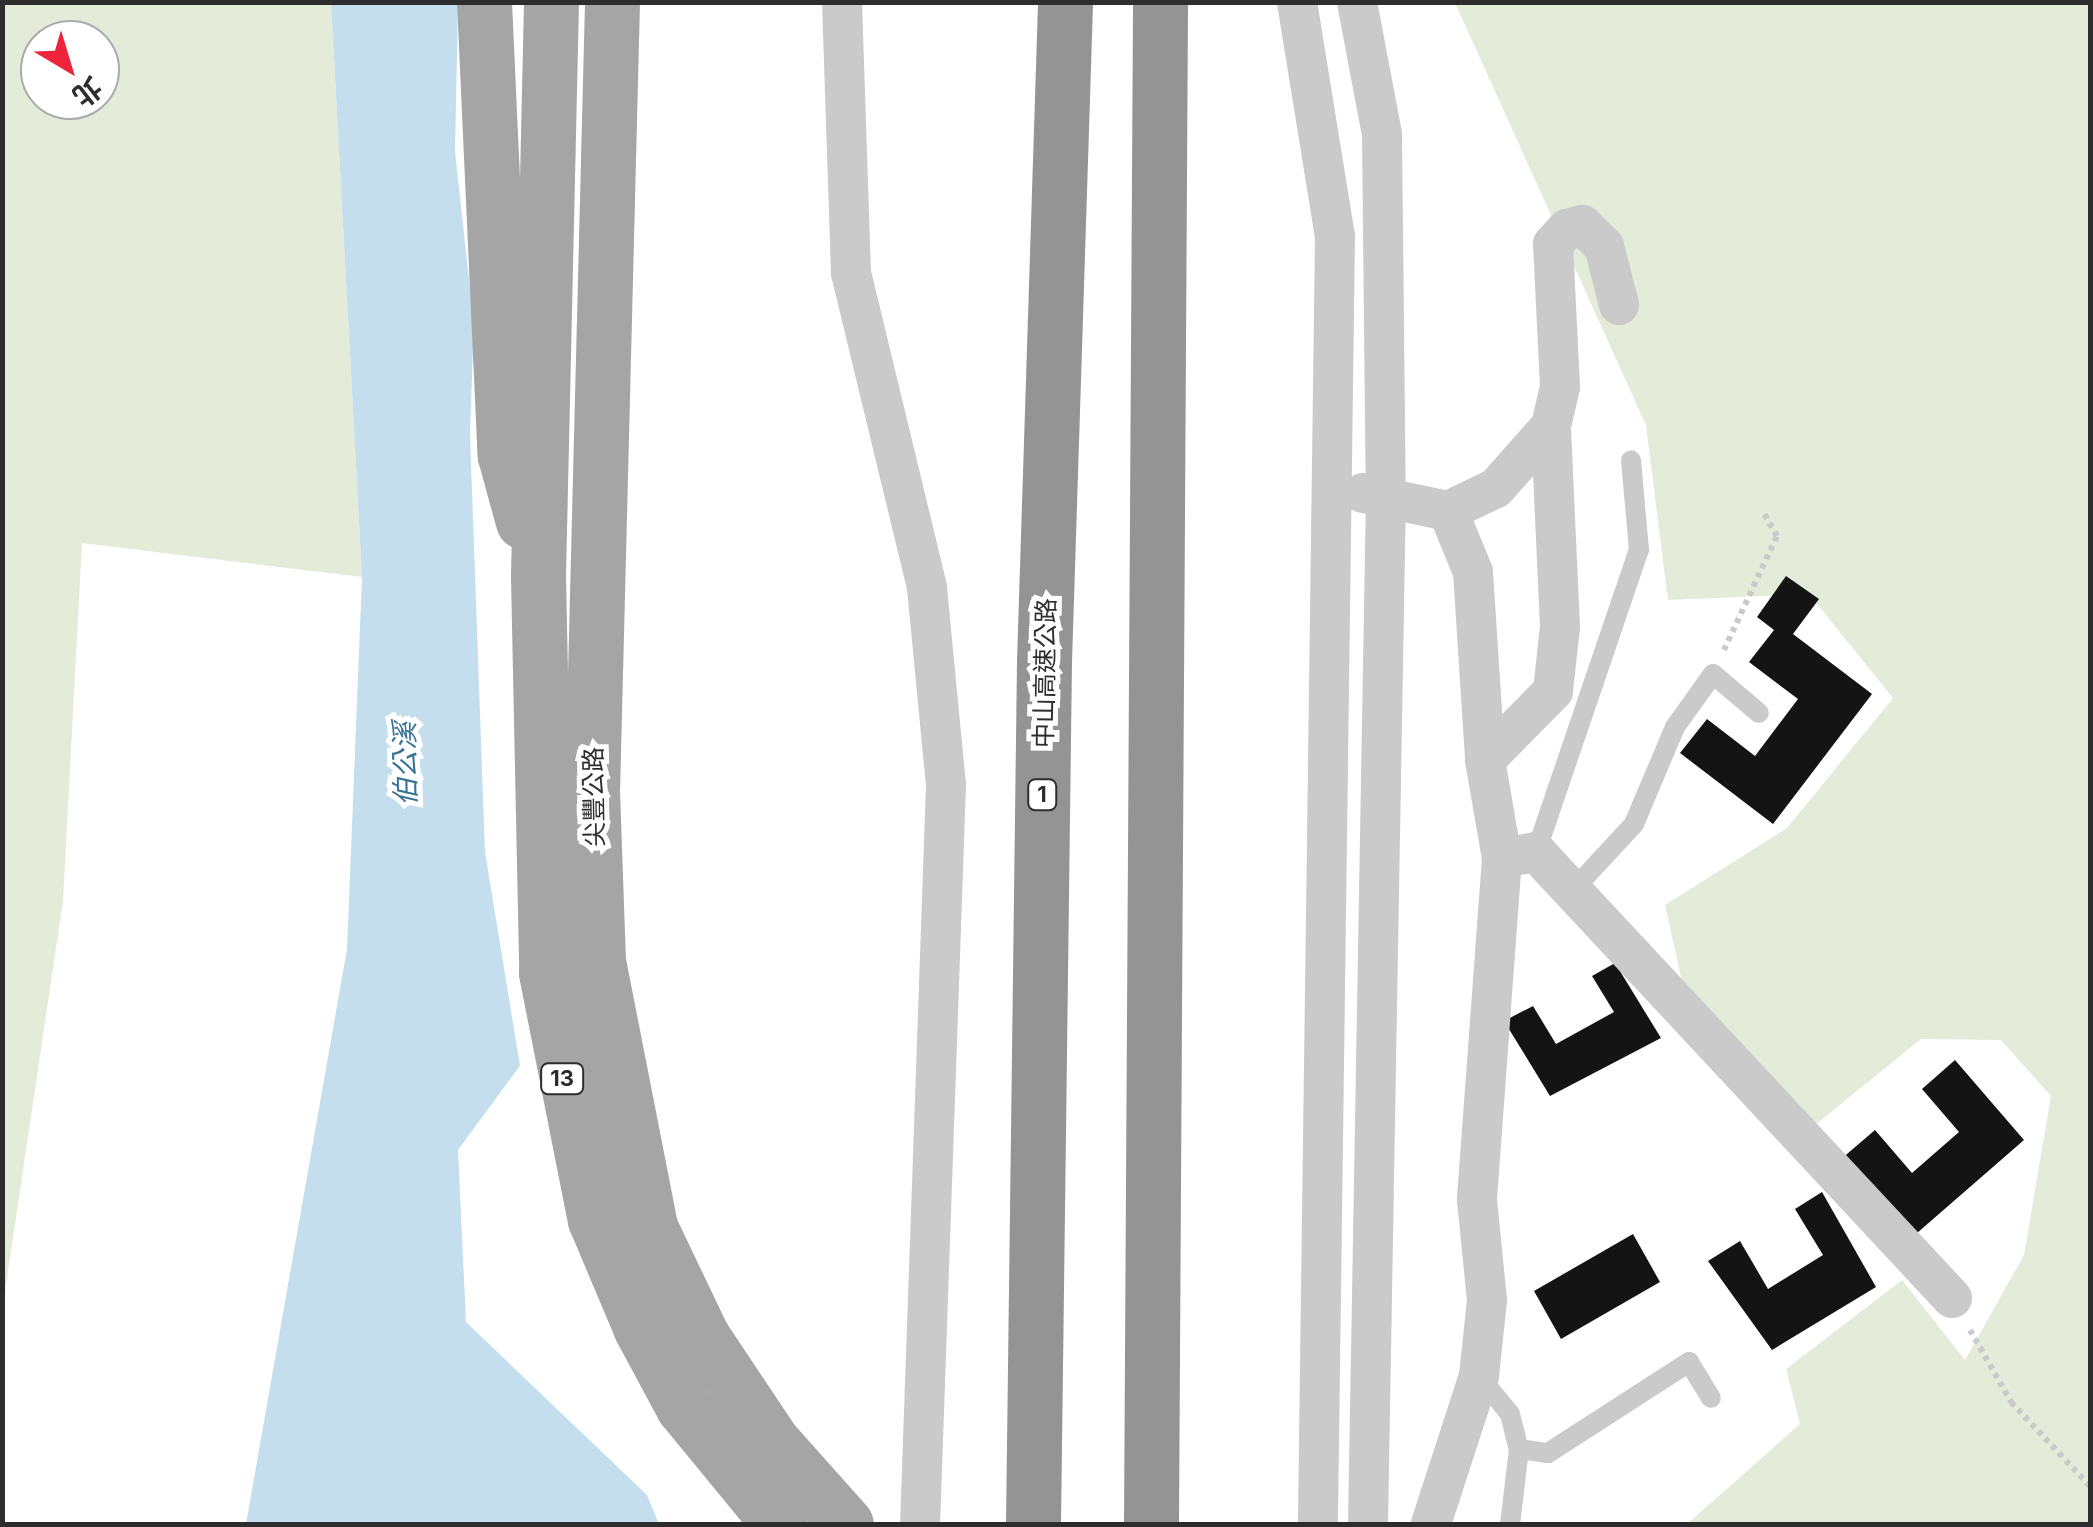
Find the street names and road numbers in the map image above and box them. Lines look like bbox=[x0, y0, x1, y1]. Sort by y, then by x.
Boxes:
street label: 中山高速公路 bbox=[1029, 598, 1061, 748]
street label: 尖豐公路 bbox=[578, 747, 610, 847]
road number: 1 bbox=[1027, 778, 1057, 812]
road number: 13 bbox=[540, 1062, 584, 1096]

